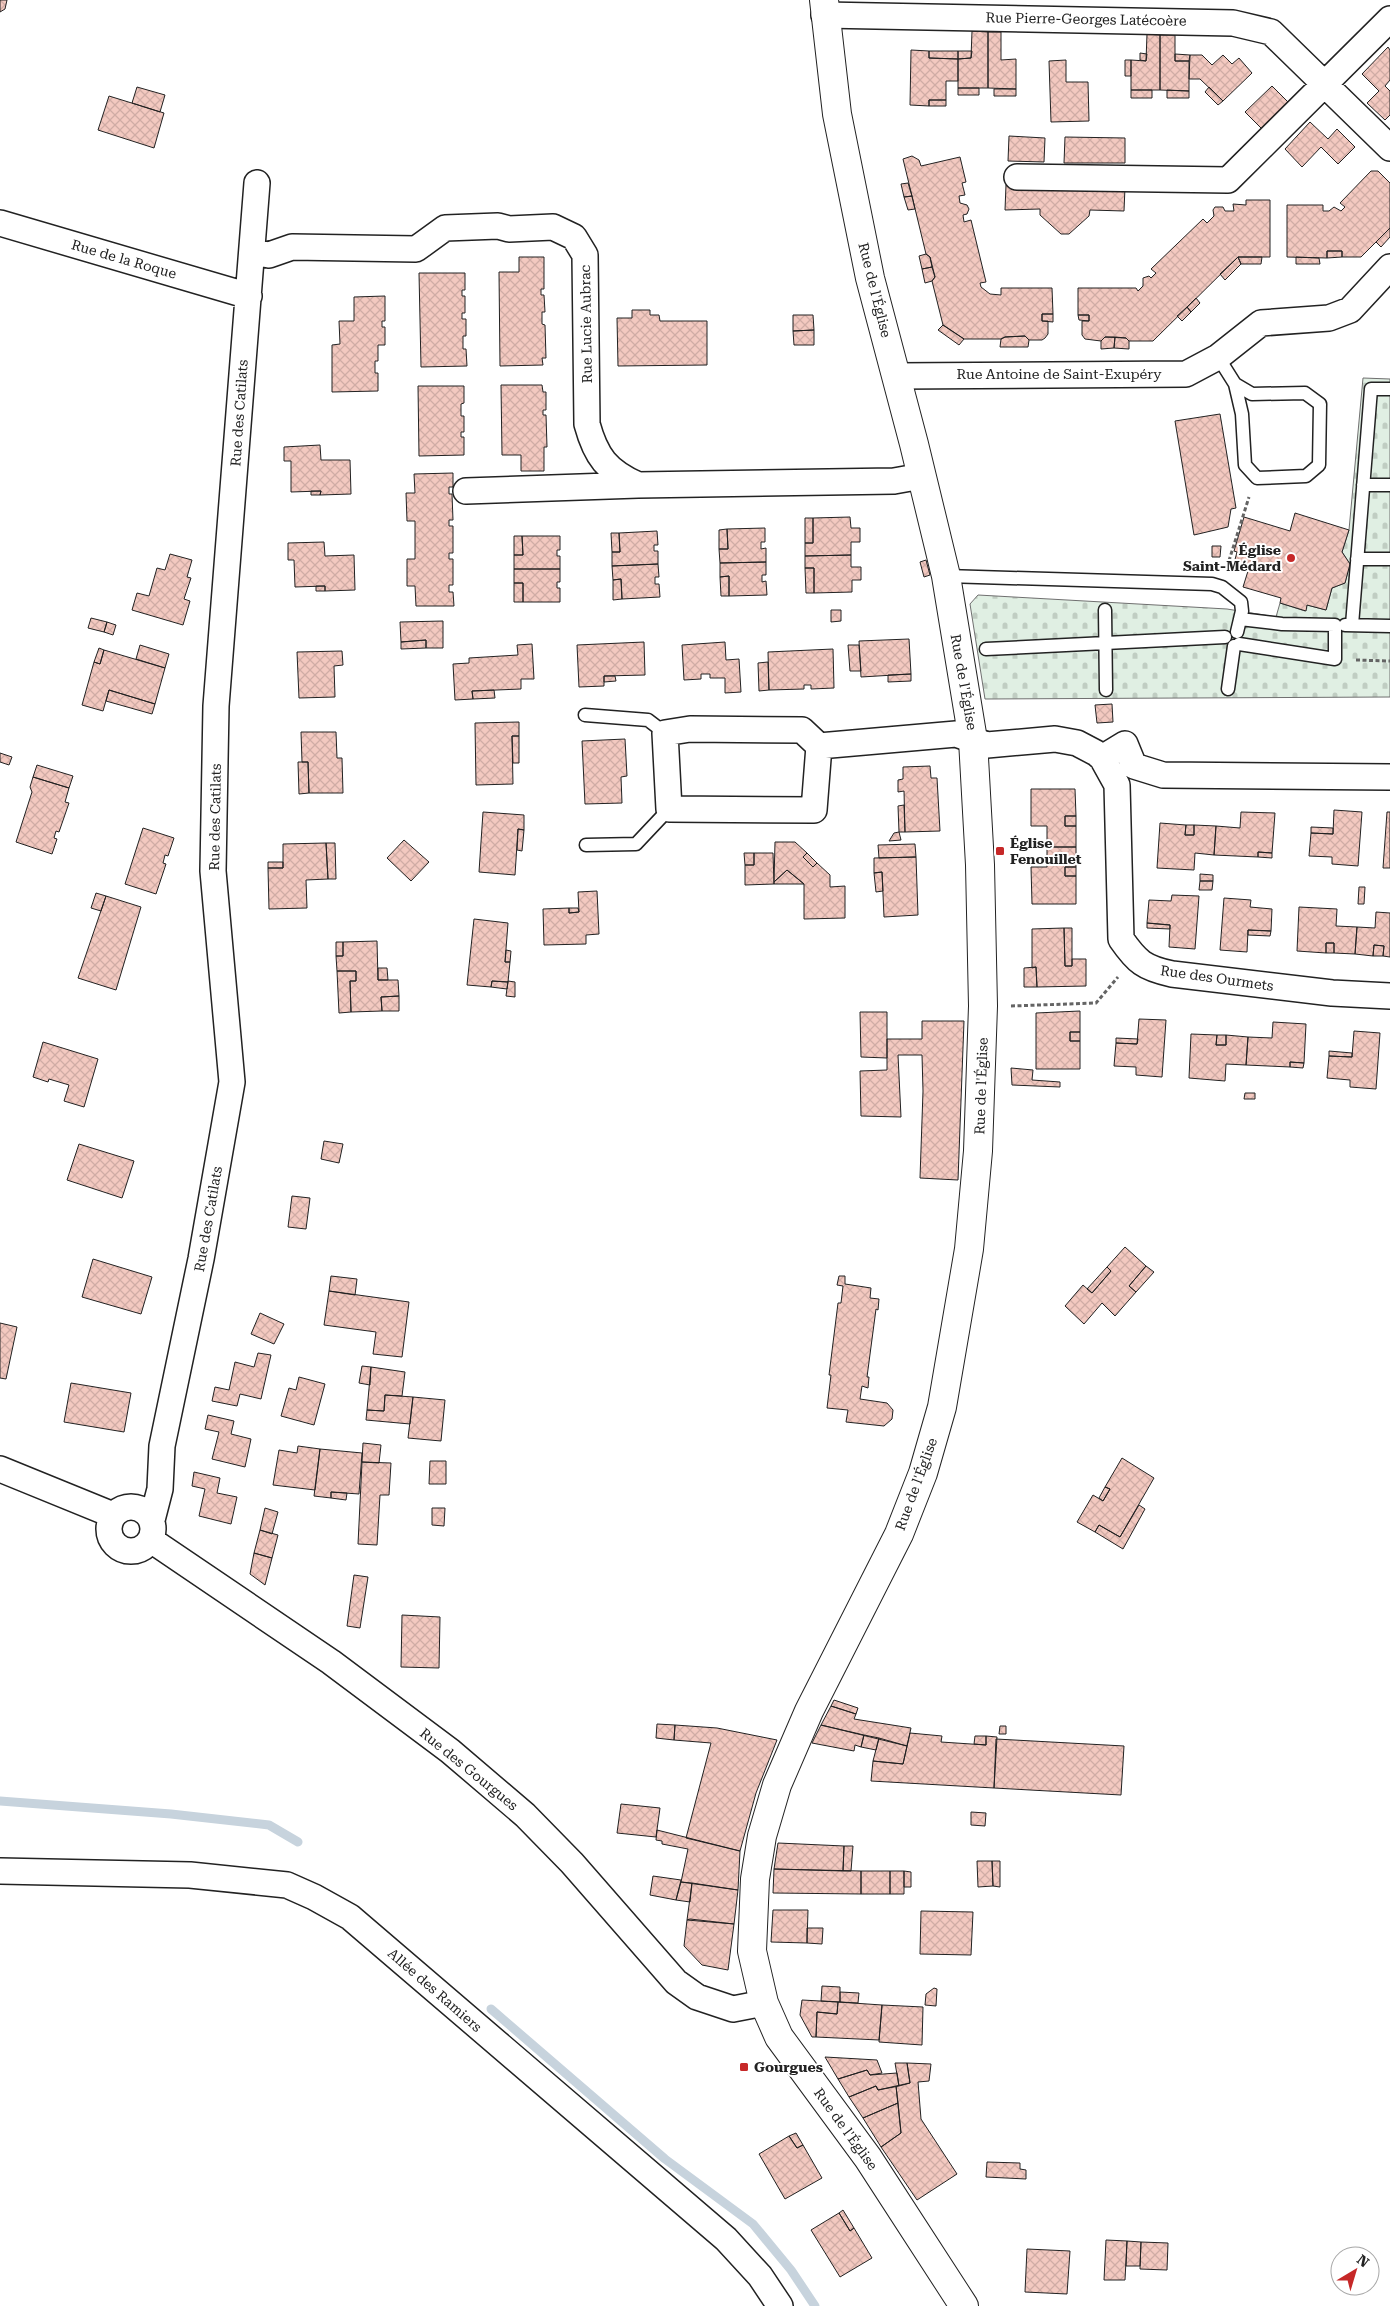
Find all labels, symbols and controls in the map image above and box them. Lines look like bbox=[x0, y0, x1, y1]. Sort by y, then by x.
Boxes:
street label: Rue Pierre-Georges Latécoère bbox=[985, 9, 1187, 29]
street label: Rue de la Roque bbox=[70, 236, 179, 282]
street label: Rue de l'Église bbox=[855, 241, 895, 339]
street label: Rue Lucie Aubrac bbox=[577, 264, 595, 383]
street label: Rue des Catilats bbox=[227, 359, 251, 467]
street label: Rue Antoine de Saint-Exupéry bbox=[956, 366, 1162, 382]
place label: Église Saint-Médard bbox=[1183, 542, 1282, 574]
marker: Église Saint-Médard bbox=[1285, 552, 1297, 564]
street label: Rue de l'Église bbox=[948, 633, 980, 732]
street label: Rue des Catilats bbox=[206, 763, 224, 871]
place label: Église Fenouillet bbox=[1010, 835, 1082, 867]
marker: Église Fenouillet bbox=[994, 845, 1006, 857]
street label: Rue des Ourmets bbox=[1159, 962, 1275, 994]
street label: Rue de l'Église bbox=[971, 1037, 991, 1135]
street label: Rue des Catilats bbox=[191, 1165, 225, 1273]
street label: Rue de l'Église bbox=[892, 1435, 940, 1533]
street label: Rue des Gourgues bbox=[417, 1725, 521, 1814]
street label: Allée des Ramiers bbox=[385, 1945, 485, 2035]
place label: Gourgues bbox=[754, 2059, 823, 2075]
marker: Gourgues bbox=[738, 2061, 750, 2073]
street label: Rue de l'Église bbox=[811, 2085, 881, 2173]
north arrow bbox=[1330, 2246, 1380, 2296]
text: N bbox=[1354, 2251, 1372, 2271]

